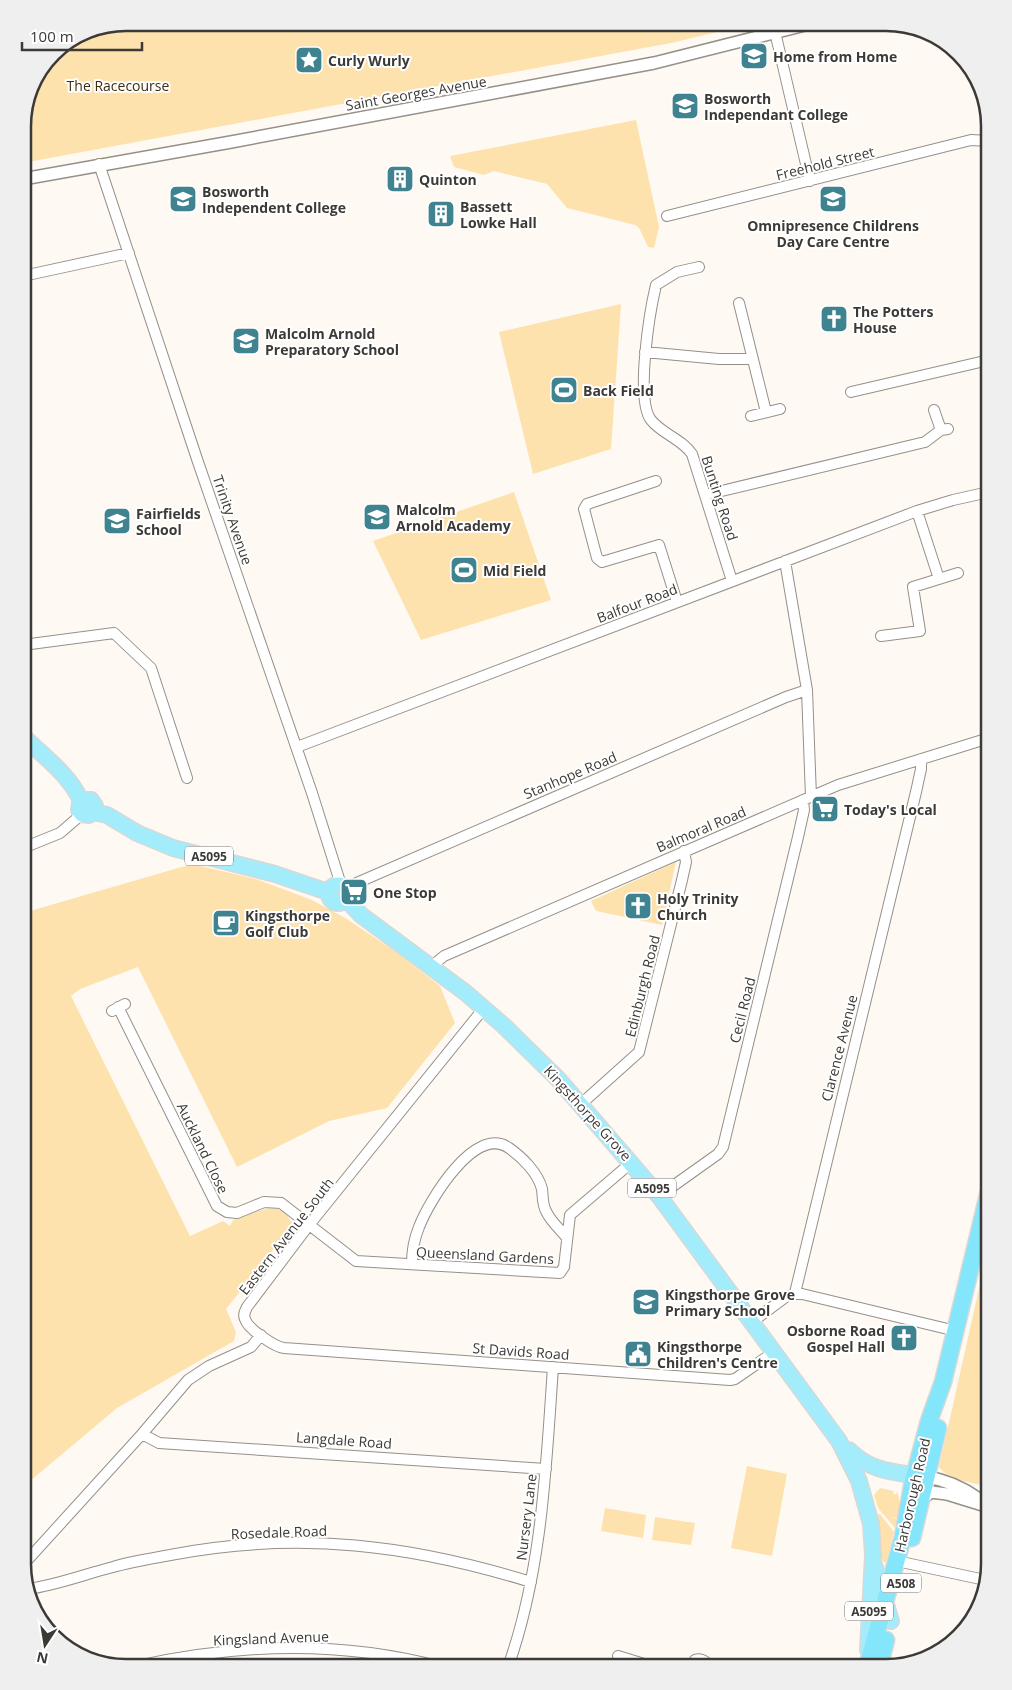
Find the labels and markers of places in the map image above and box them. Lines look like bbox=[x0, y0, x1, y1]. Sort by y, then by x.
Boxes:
school or university icon: Home from Home bbox=[739, 41, 769, 71]
place icon: Curly Wurly bbox=[294, 45, 324, 75]
place label: Home from Home bbox=[773, 47, 897, 66]
place label: Curly Wurly bbox=[328, 51, 410, 70]
place label: Bosworth Independant College bbox=[704, 89, 848, 124]
school or university icon: Bosworth Independant College bbox=[670, 91, 700, 121]
building icon: Quinton bbox=[385, 164, 415, 194]
place label: Quinton bbox=[419, 170, 477, 189]
place label: Bosworth Independent College bbox=[202, 182, 346, 217]
school or university icon: Bosworth Independent College bbox=[168, 184, 198, 214]
school or university icon: Omnipresence Childrens Day Care Centre bbox=[818, 184, 848, 214]
place label: Bassett Lowke Hall bbox=[460, 197, 537, 232]
building icon: Bassett Lowke Hall bbox=[426, 199, 456, 229]
place label: Omnipresence Childrens Day Care Centre bbox=[747, 216, 919, 251]
place label: The Potters House bbox=[853, 302, 933, 337]
church icon: The Potters House bbox=[819, 304, 849, 334]
place label: Malcolm Arnold Preparatory School bbox=[265, 324, 399, 359]
school or university icon: Malcolm Arnold Preparatory School bbox=[231, 326, 261, 356]
sports icon: Back Field bbox=[549, 375, 579, 405]
place label: Back Field bbox=[583, 381, 654, 400]
place label: Malcolm Arnold Academy bbox=[396, 500, 511, 535]
school or university icon: Malcolm Arnold Academy bbox=[362, 502, 392, 532]
place label: Fairfields School bbox=[136, 504, 201, 539]
school or university icon: Fairfields School bbox=[102, 506, 132, 536]
sports icon: Mid Field bbox=[449, 555, 479, 585]
place label: Mid Field bbox=[483, 561, 546, 580]
supermarket icon: Today's Local bbox=[810, 794, 840, 824]
place label: Today's Local bbox=[844, 800, 937, 819]
supermarket icon: One Stop bbox=[339, 877, 369, 907]
place label: One Stop bbox=[373, 883, 437, 902]
place label: Holy Trinity Church bbox=[657, 889, 739, 924]
church icon: Holy Trinity Church bbox=[623, 891, 653, 921]
place label: Kingsthorpe Golf Club bbox=[245, 906, 330, 941]
cafe icon: Kingsthorpe Golf Club bbox=[211, 908, 241, 938]
place label: Kingsthorpe Grove Primary School bbox=[665, 1285, 795, 1320]
school or university icon: Kingsthorpe Grove Primary School bbox=[631, 1287, 661, 1317]
place label: Osborne Road Gospel Hall bbox=[787, 1321, 885, 1356]
church icon: Osborne Road Gospel Hall bbox=[889, 1323, 919, 1353]
place label: Kingsthorpe Children's Centre bbox=[657, 1337, 778, 1372]
public building icon: Kingsthorpe Children's Centre bbox=[623, 1339, 653, 1369]

